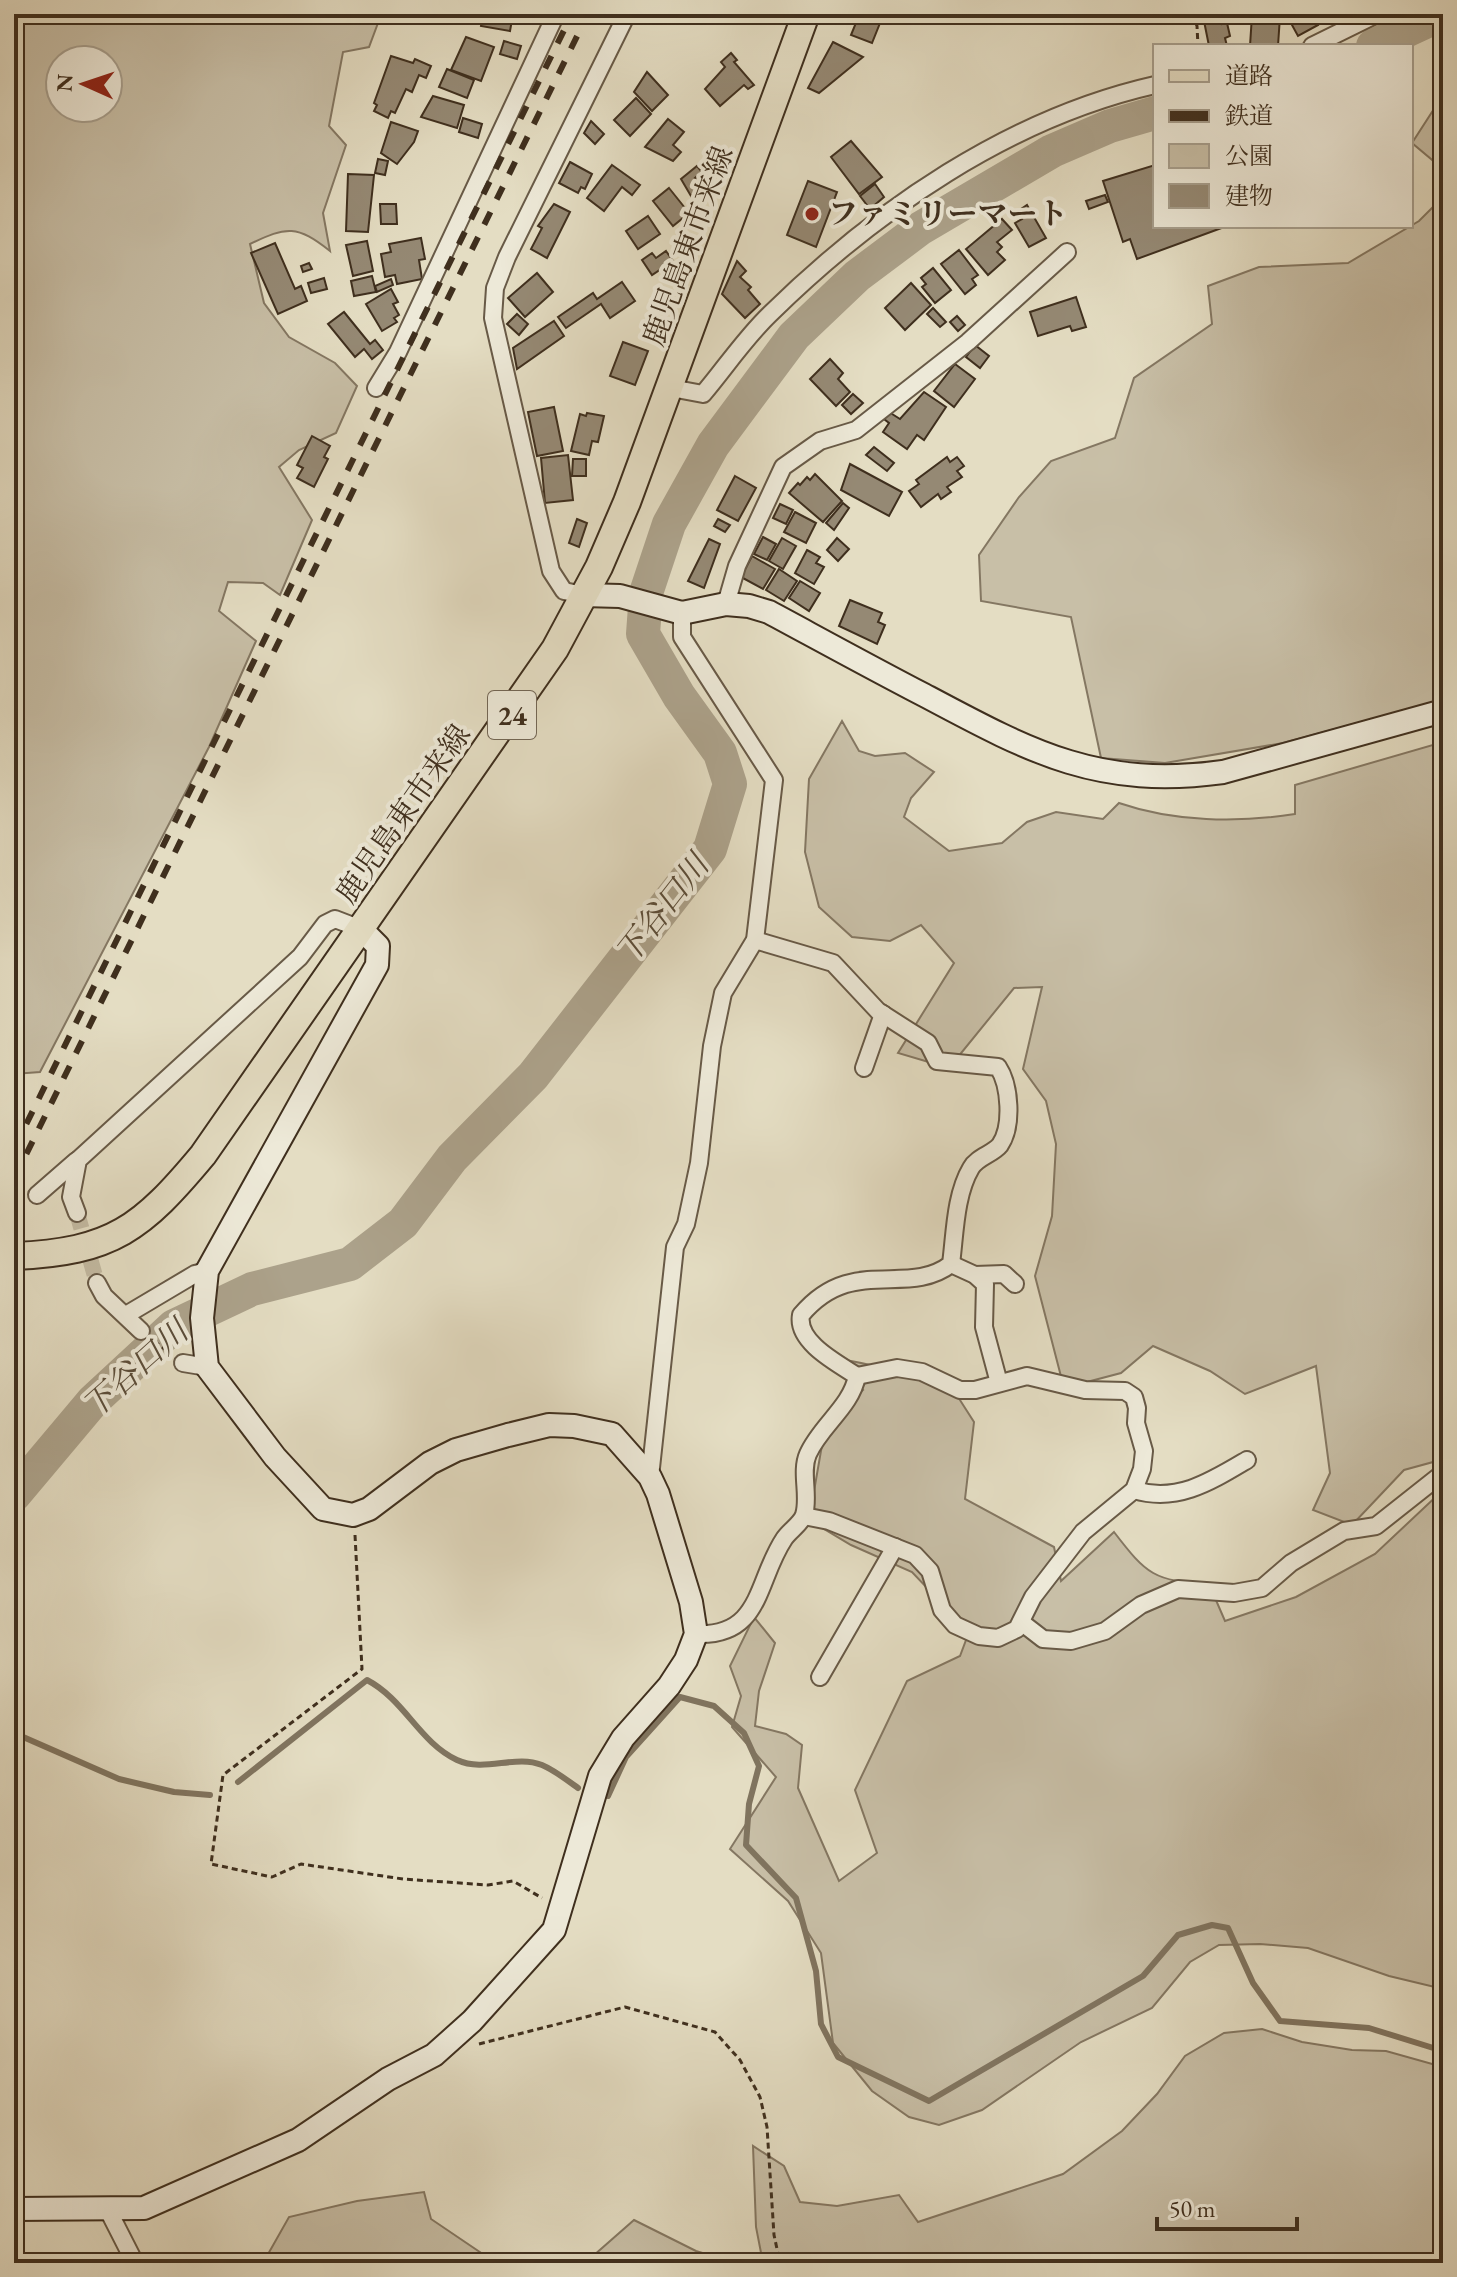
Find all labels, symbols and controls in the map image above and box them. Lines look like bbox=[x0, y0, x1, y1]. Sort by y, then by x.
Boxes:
north arrow bbox=[44, 44, 124, 124]
legend bbox=[1153, 44, 1413, 228]
text: 道路 bbox=[1225, 60, 1273, 91]
text: N bbox=[50, 73, 79, 93]
text: 鉄道 bbox=[1225, 100, 1273, 131]
street label: 鹿児島東市来線 bbox=[633, 140, 742, 351]
text: 公園 bbox=[1225, 140, 1273, 171]
text: 建物 bbox=[1225, 180, 1273, 211]
place label: ファミリーマート bbox=[828, 194, 1067, 233]
marker: ファミリーマート bbox=[803, 205, 821, 223]
road number: 24 bbox=[488, 691, 536, 739]
street label: 鹿児島東市来線 bbox=[326, 717, 479, 911]
water label: 下谷口川 bbox=[606, 843, 720, 972]
water label: 下谷口川 bbox=[73, 1309, 199, 1427]
scale bar bbox=[1157, 2181, 1297, 2231]
text: 50 m bbox=[1169, 2193, 1216, 2224]

